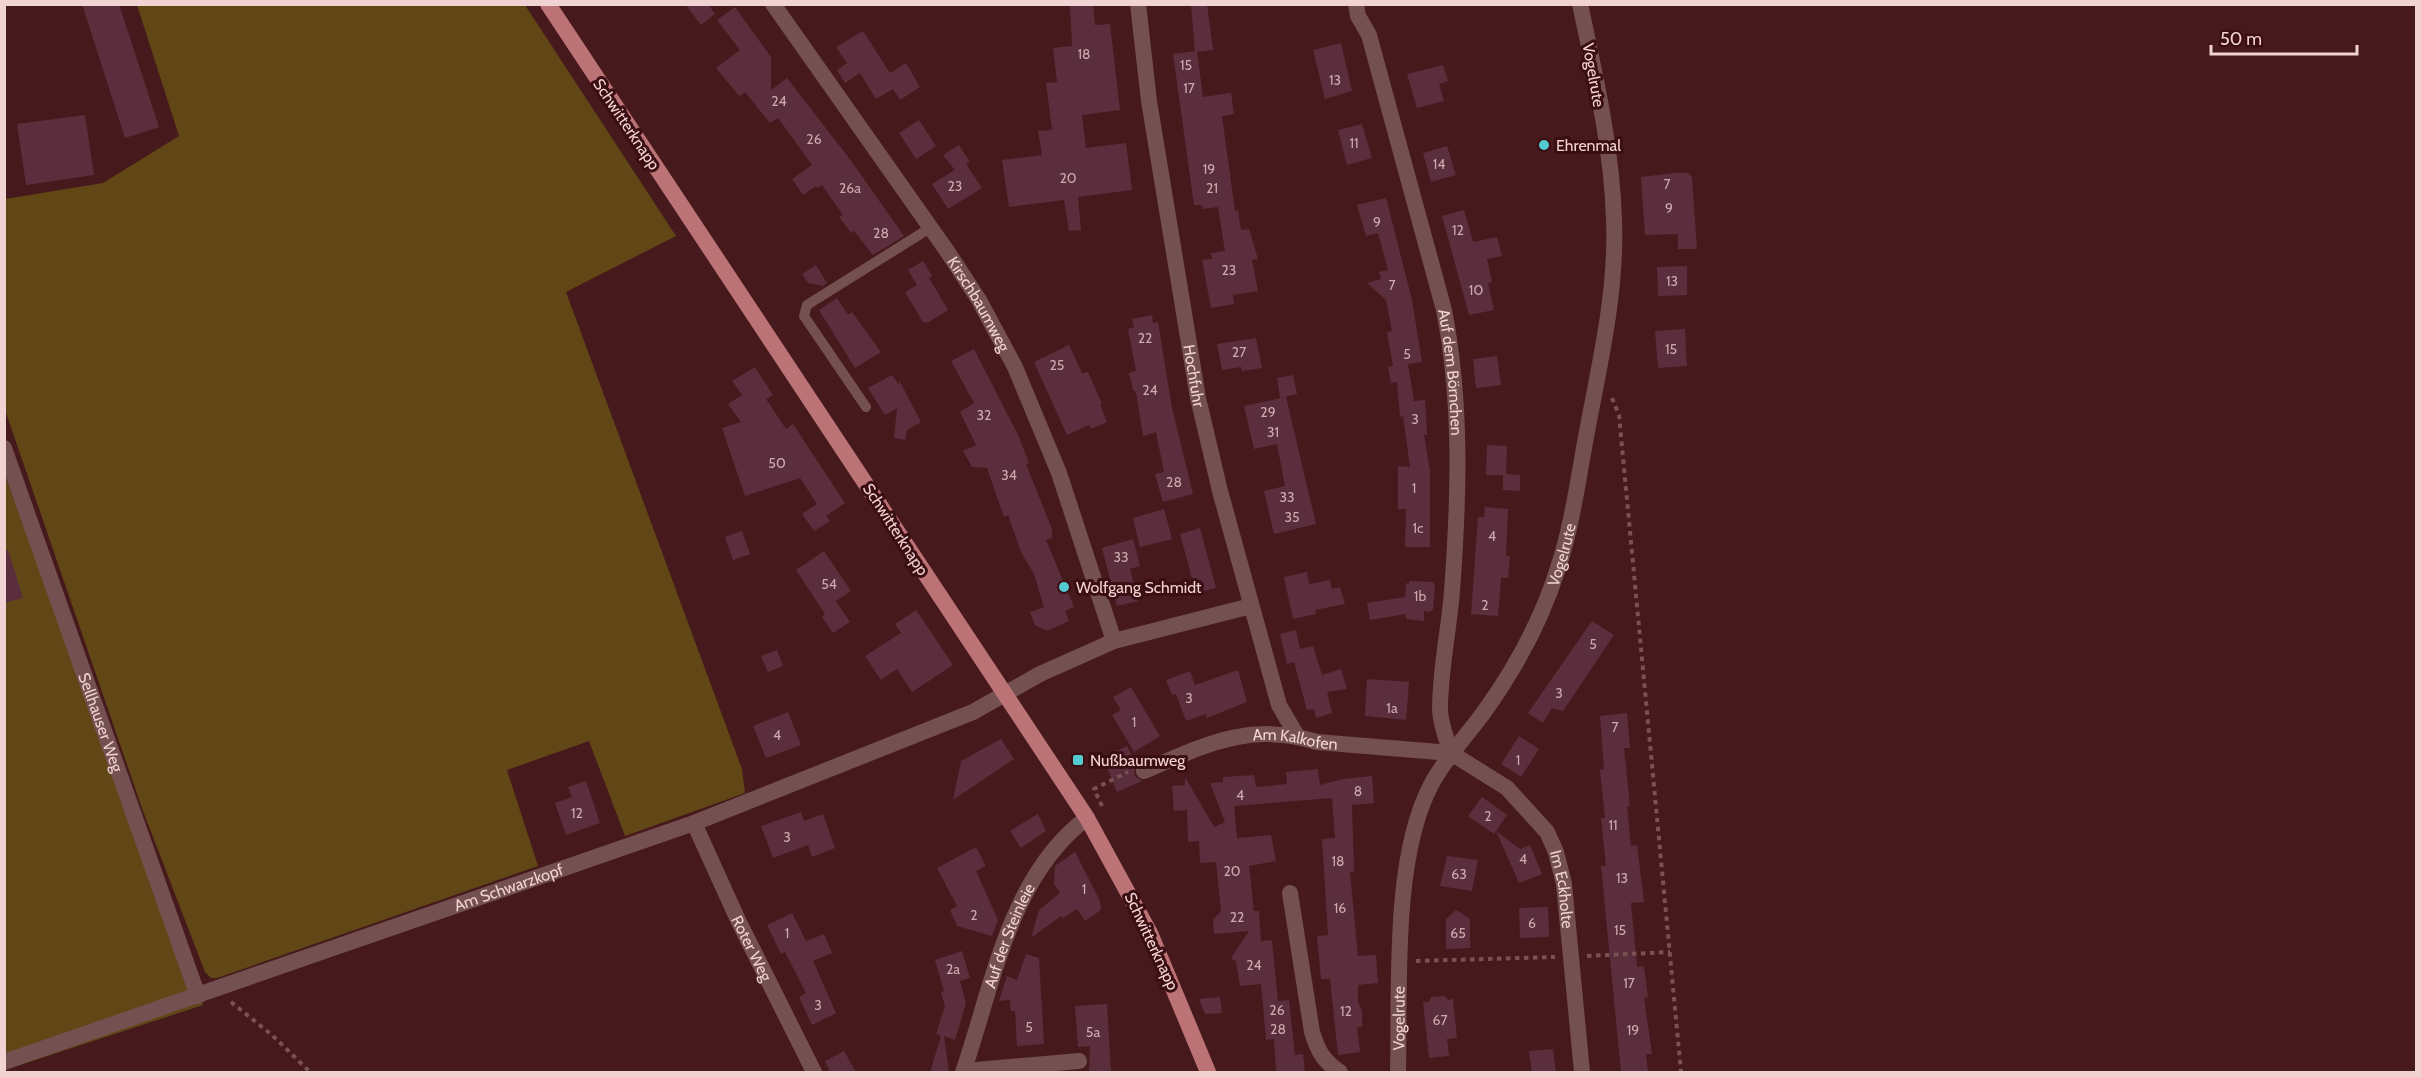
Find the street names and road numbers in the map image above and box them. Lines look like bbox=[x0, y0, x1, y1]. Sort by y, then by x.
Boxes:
street label: Vogelrute bbox=[1579, 42, 1608, 108]
street label: Schwitterknapp bbox=[589, 75, 664, 173]
street label: Kirschbaumweg bbox=[943, 253, 1014, 356]
street label: Auf dem Börnchen bbox=[1434, 308, 1466, 436]
street label: Hochfuhr bbox=[1179, 343, 1209, 410]
street label: Schwitterknapp bbox=[859, 480, 932, 579]
street label: Vogelrute bbox=[1544, 522, 1580, 589]
street label: Sellhauser Weg bbox=[74, 670, 127, 776]
street label: Am Kalkofen bbox=[1252, 725, 1338, 754]
street label: Im Eckholte bbox=[1546, 848, 1577, 929]
street label: Am Schwarzkopf bbox=[452, 860, 567, 915]
street label: Auf der Steinleie bbox=[980, 880, 1039, 991]
street label: Schwitterknapp bbox=[1121, 889, 1183, 993]
street label: Roter Weg bbox=[727, 912, 776, 985]
street label: Vogelrute bbox=[1389, 986, 1409, 1050]

